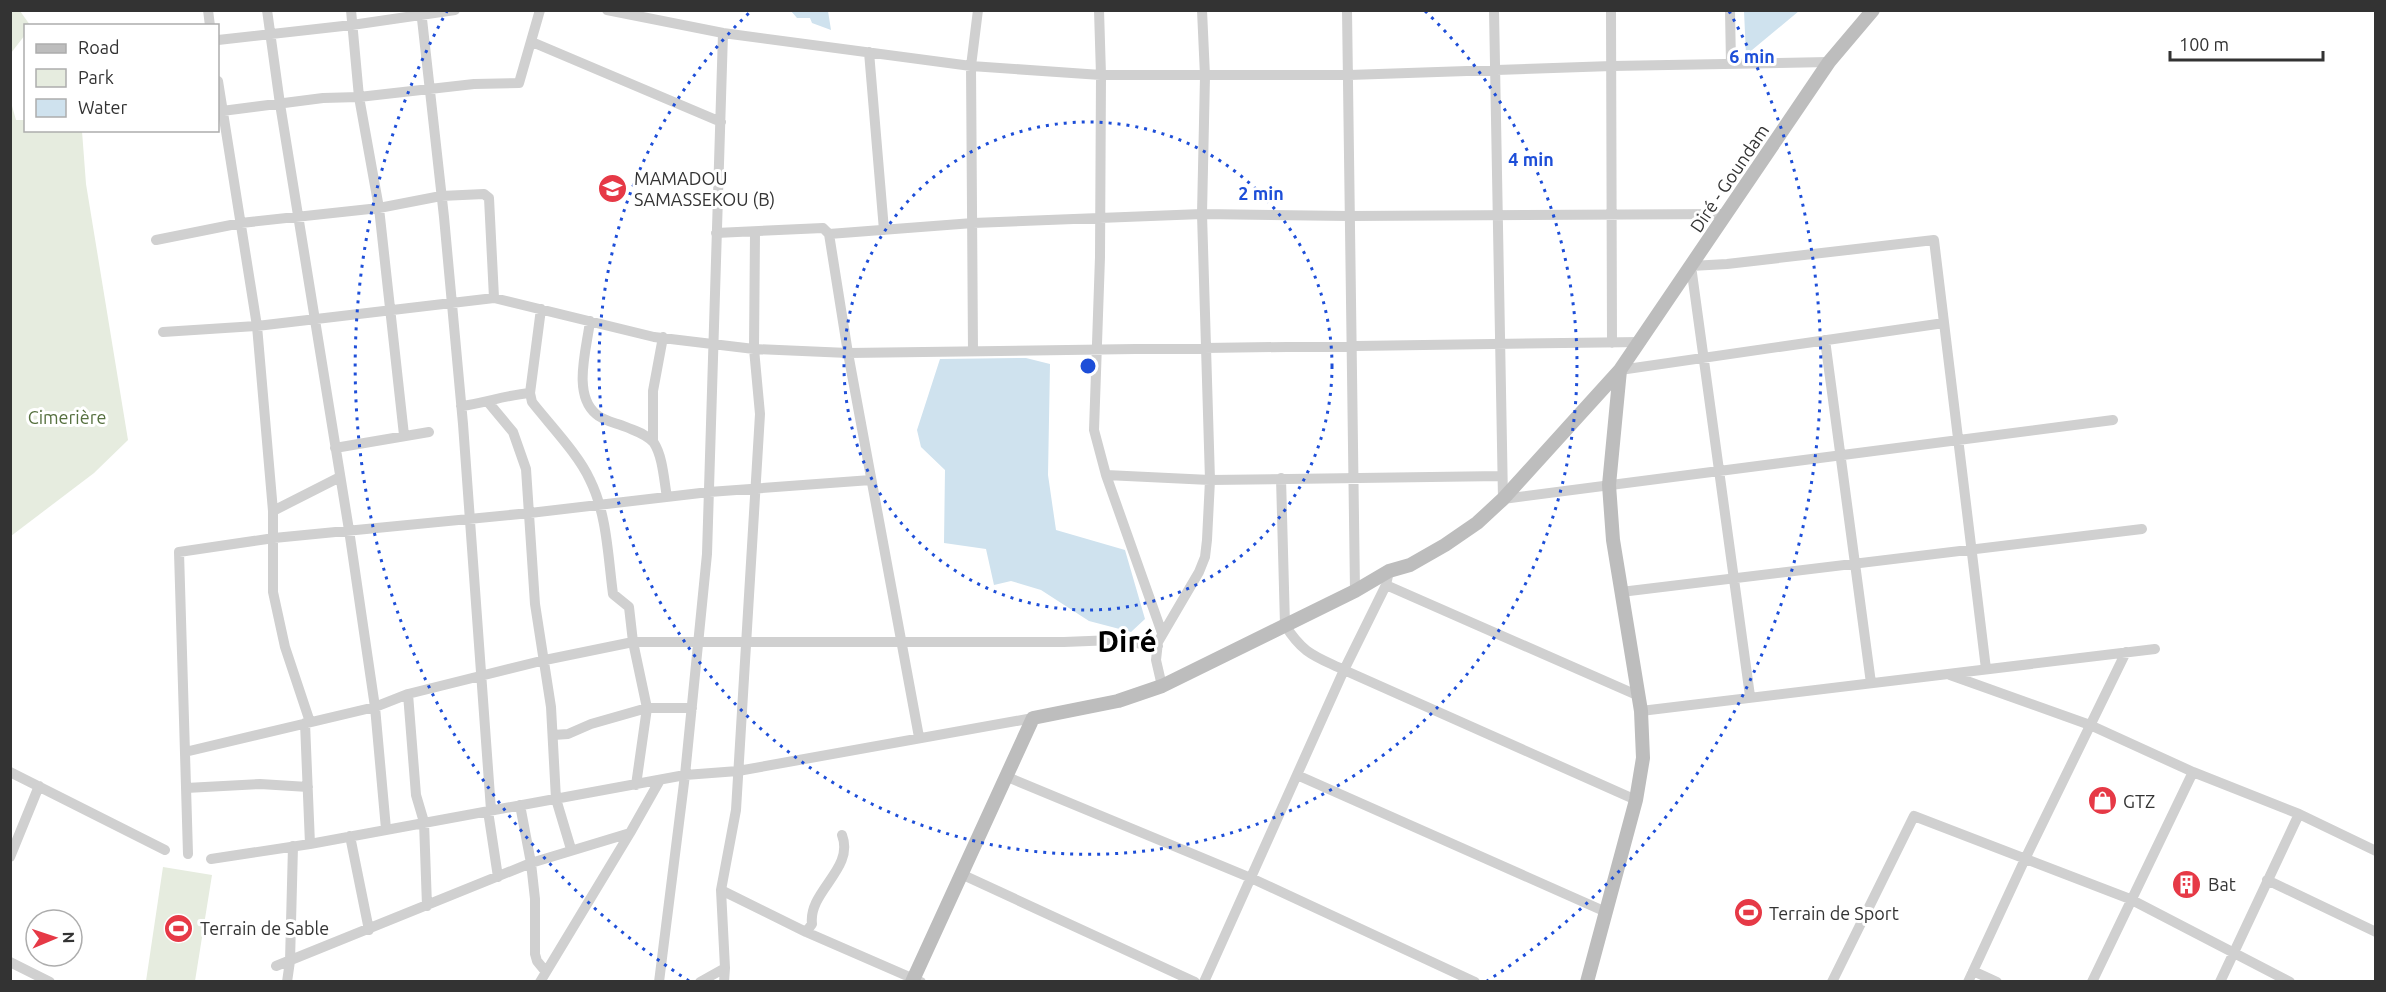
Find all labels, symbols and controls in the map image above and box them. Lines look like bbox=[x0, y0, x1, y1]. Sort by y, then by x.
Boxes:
legend bbox=[24, 24, 219, 132]
scale bar bbox=[2170, 24, 2323, 62]
text: 100 m bbox=[2179, 34, 2229, 54]
text: Road bbox=[78, 37, 120, 57]
text: 6 min bbox=[1729, 46, 1775, 66]
text: Park bbox=[78, 67, 114, 87]
text: Water bbox=[78, 97, 128, 117]
street label: Diré - Goundam bbox=[1686, 120, 1772, 236]
text: 4 min bbox=[1508, 149, 1554, 169]
place label: MAMADOU SAMASSEKOU (B) bbox=[634, 168, 775, 210]
school or university icon: MAMADOU SAMASSEKOU (B) bbox=[597, 172, 629, 204]
text: 2 min bbox=[1238, 183, 1284, 203]
centre of rings bbox=[1078, 356, 1098, 376]
park label: Cimerière bbox=[28, 407, 106, 427]
district label: Diré bbox=[1097, 624, 1157, 658]
shop icon: GTZ bbox=[2086, 785, 2118, 817]
place label: GTZ bbox=[2123, 791, 2155, 811]
building icon: Bat bbox=[2171, 868, 2203, 900]
place label: Bat bbox=[2208, 874, 2236, 894]
sports icon: Terrain de Sport bbox=[1732, 897, 1764, 929]
place label: Terrain de Sport bbox=[1769, 903, 1899, 923]
north arrow bbox=[24, 908, 84, 968]
sports icon: Terrain de Sable bbox=[163, 912, 195, 944]
place label: Terrain de Sable bbox=[200, 918, 329, 938]
text: N bbox=[60, 931, 78, 944]

